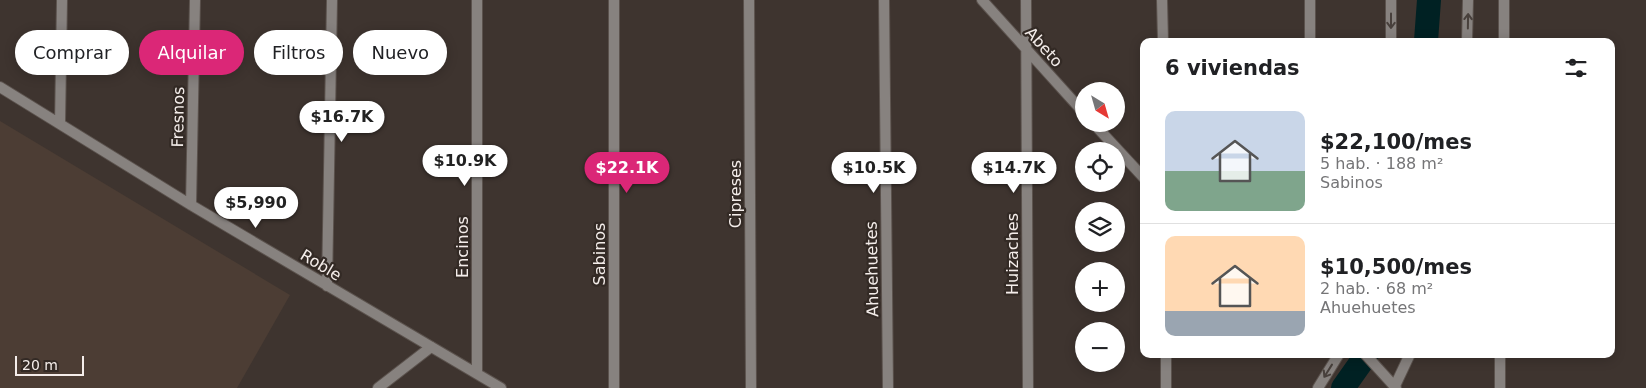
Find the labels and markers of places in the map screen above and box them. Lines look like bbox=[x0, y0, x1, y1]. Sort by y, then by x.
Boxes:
pin: $16.7K bbox=[301, 100, 383, 143]
pin: $10.9K bbox=[424, 144, 506, 187]
pin: $22.1K bbox=[586, 152, 668, 194]
pin: $10.5K bbox=[833, 152, 915, 194]
pin: $14.7K bbox=[973, 152, 1055, 194]
pin: $5,990 bbox=[215, 186, 297, 229]

